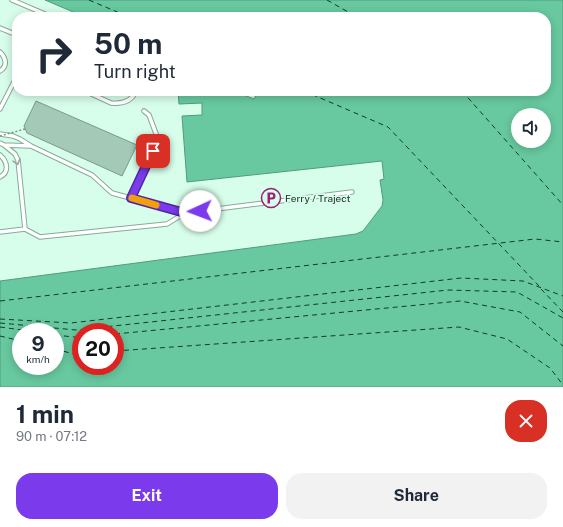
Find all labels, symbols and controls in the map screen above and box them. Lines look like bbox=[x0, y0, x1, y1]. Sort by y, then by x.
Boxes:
text: 50 m bbox=[94, 27, 162, 60]
icon: right bbox=[28, 28, 80, 80]
text: Turn right bbox=[94, 61, 176, 82]
map controls bbox=[511, 108, 551, 148]
button: sound bbox=[511, 108, 551, 148]
pin bbox=[136, 134, 170, 168]
icon: arrive bbox=[142, 140, 164, 162]
one-way arrow bbox=[12, 158, 21, 165]
parking icon: Ferry / Traject bbox=[260, 187, 282, 209]
position arrow bbox=[179, 190, 221, 232]
place label: Ferry / Traject bbox=[285, 192, 350, 204]
speed limit sign: 20 bbox=[72, 323, 124, 375]
text: 9 bbox=[31, 332, 45, 356]
text: km/h bbox=[26, 353, 50, 365]
text: 1 min bbox=[16, 400, 74, 428]
button: close bbox=[505, 400, 547, 442]
text: 90 m · 07:12 bbox=[16, 429, 87, 444]
button: Exit bbox=[16, 473, 278, 519]
button: Share bbox=[286, 473, 547, 519]

